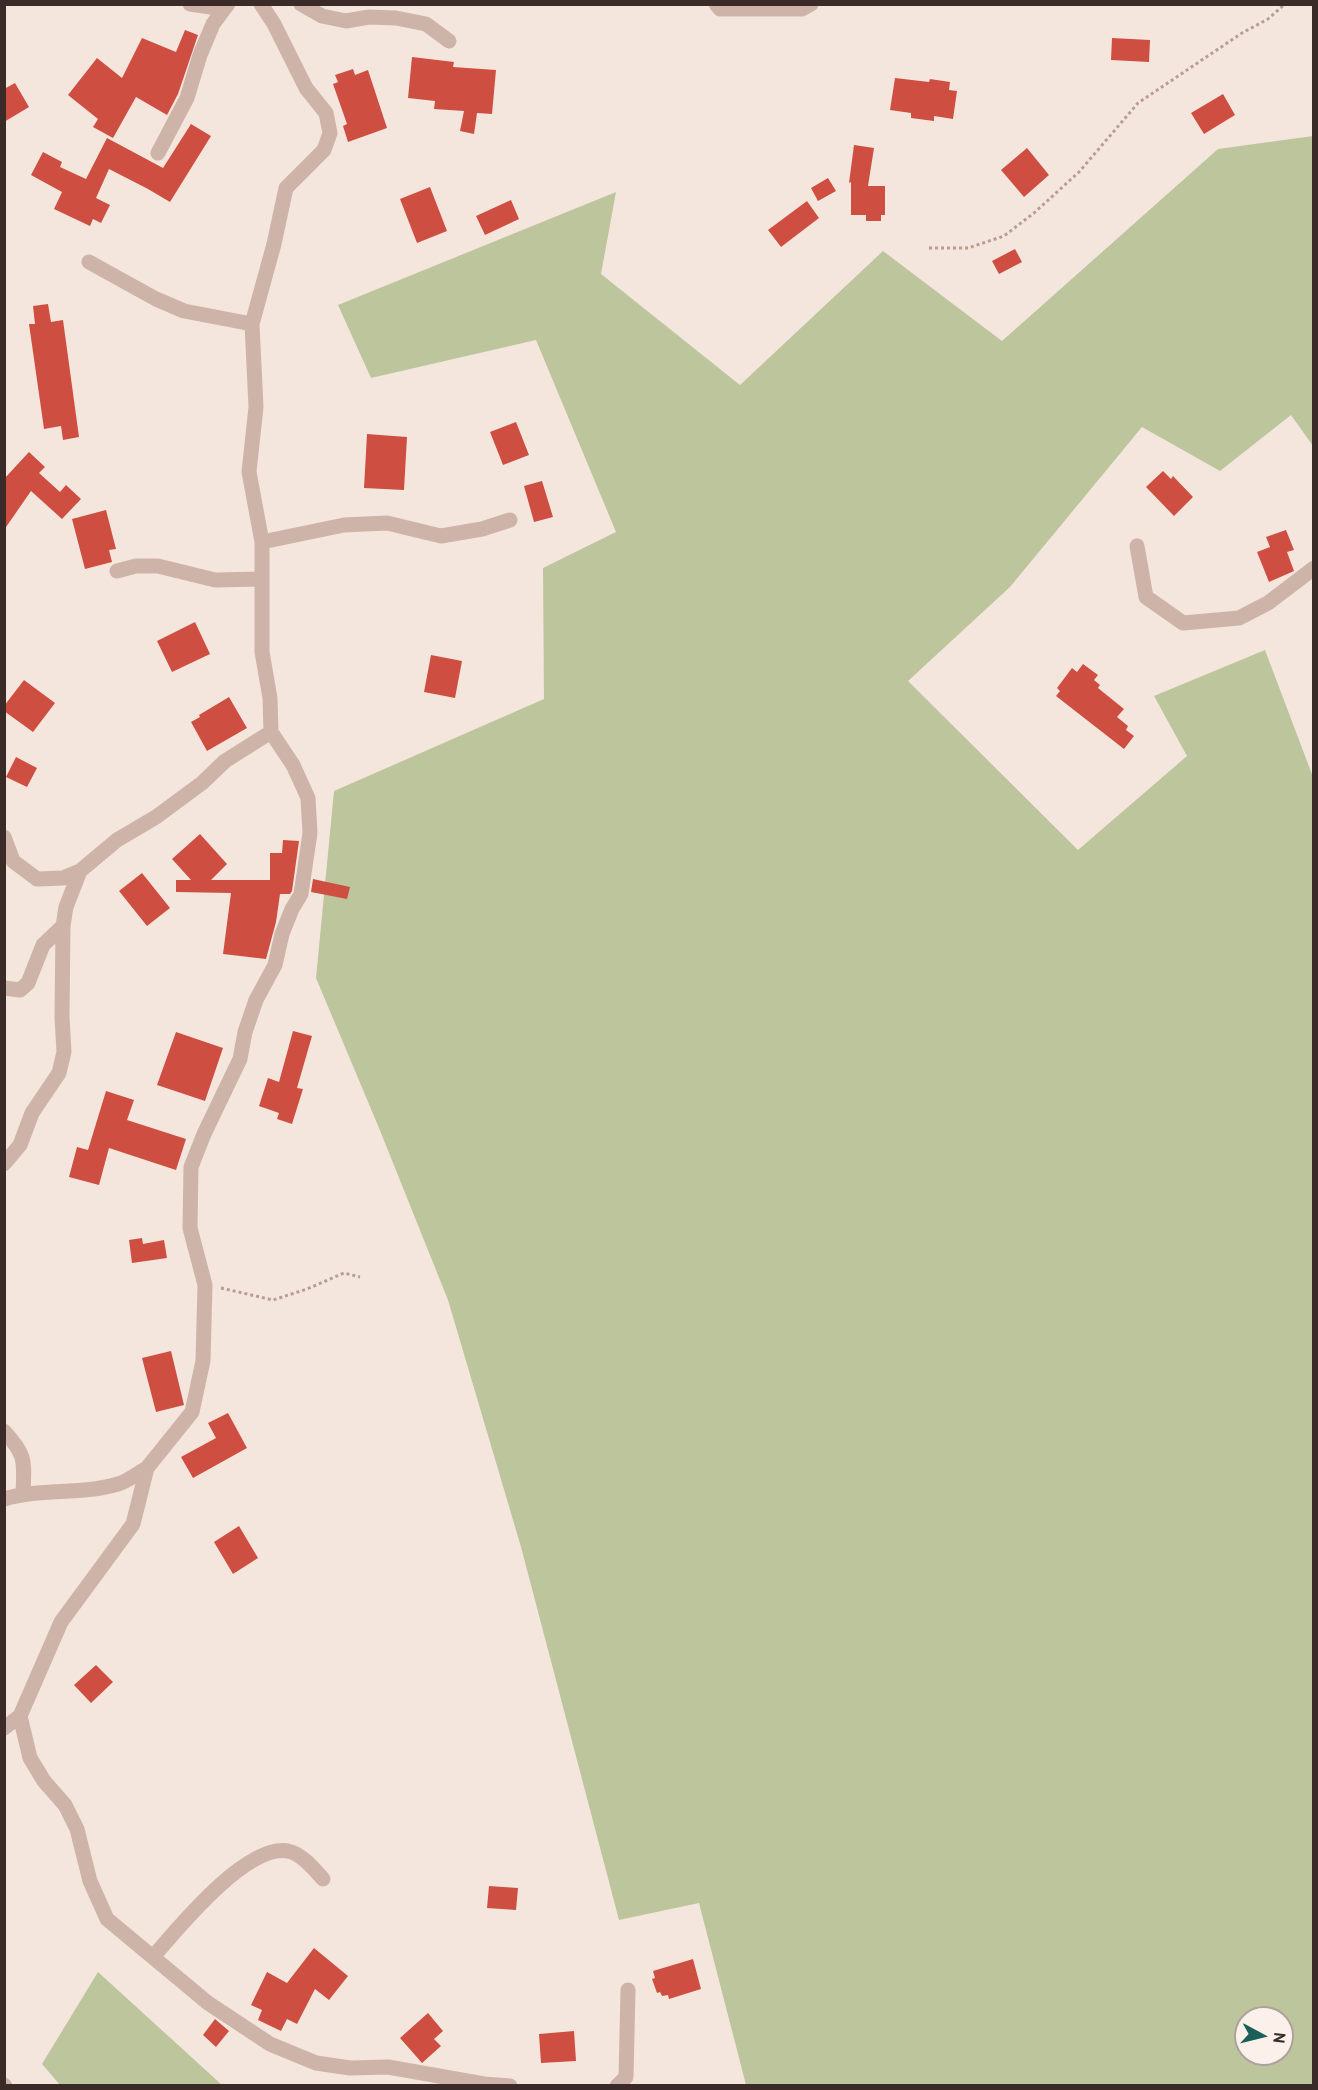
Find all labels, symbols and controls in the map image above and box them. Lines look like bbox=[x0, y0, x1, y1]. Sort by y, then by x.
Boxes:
north arrow bbox=[1234, 2006, 1294, 2066]
text: N bbox=[1269, 2032, 1290, 2044]

